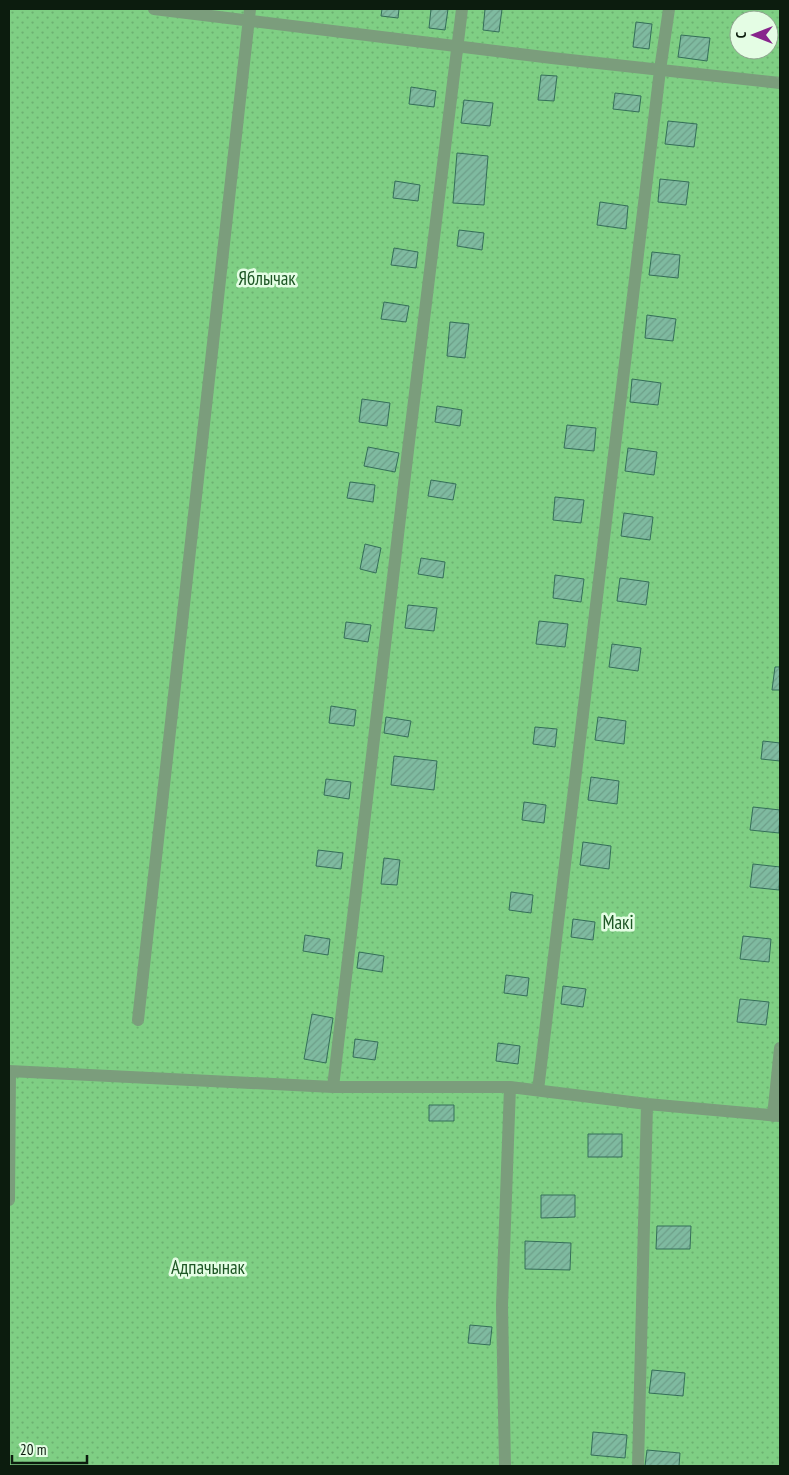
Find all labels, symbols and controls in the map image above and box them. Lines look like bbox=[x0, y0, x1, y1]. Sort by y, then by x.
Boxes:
north arrow bbox=[729, 10, 779, 60]
text: С bbox=[732, 31, 750, 38]
park label: Яблычак bbox=[238, 266, 296, 290]
park label: Макі bbox=[602, 910, 634, 934]
park label: Адпачынак bbox=[171, 1255, 246, 1279]
scale bar bbox=[12, 1432, 88, 1464]
text: 20 m bbox=[20, 1440, 46, 1459]

